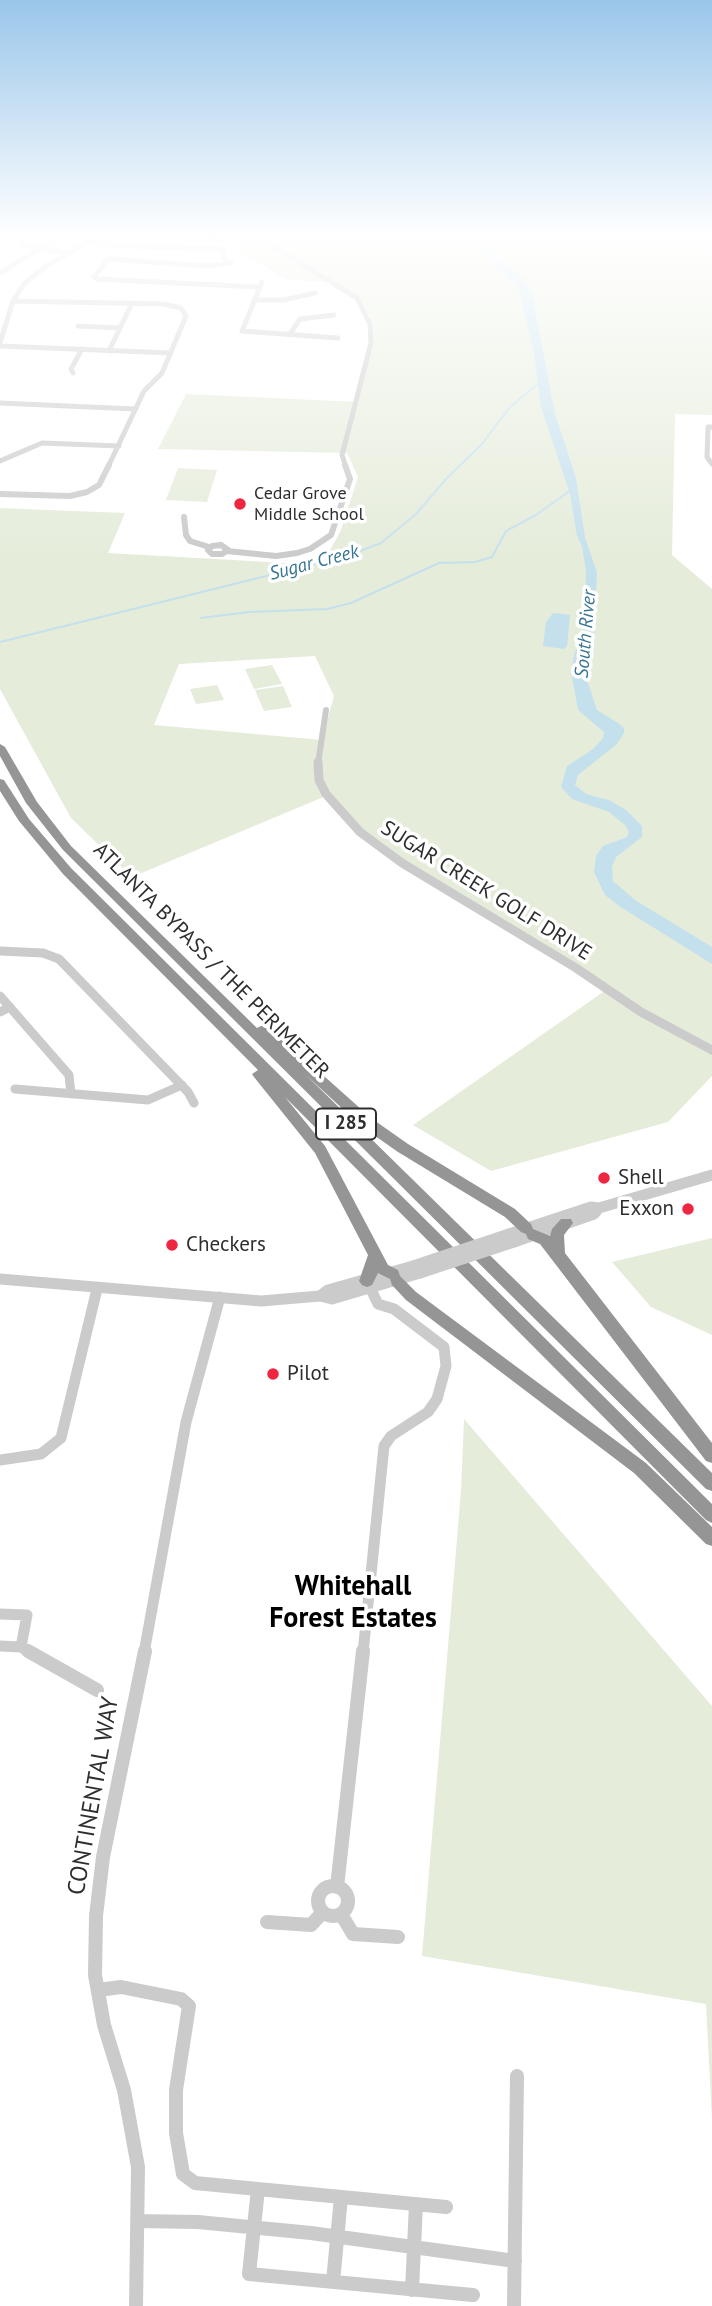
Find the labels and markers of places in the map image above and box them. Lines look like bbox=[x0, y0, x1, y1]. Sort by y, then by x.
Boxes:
place label: Cedar Grove Middle School bbox=[254, 483, 364, 526]
marker: Cedar Grove Middle School bbox=[232, 496, 248, 512]
place label: Shell bbox=[618, 1165, 664, 1191]
marker: Shell bbox=[596, 1170, 612, 1186]
place label: Exxon bbox=[619, 1196, 674, 1222]
marker: Exxon bbox=[680, 1201, 696, 1217]
place label: Checkers bbox=[186, 1232, 266, 1258]
marker: Checkers bbox=[164, 1237, 180, 1253]
place label: Pilot bbox=[287, 1361, 329, 1387]
marker: Pilot bbox=[265, 1366, 281, 1382]

